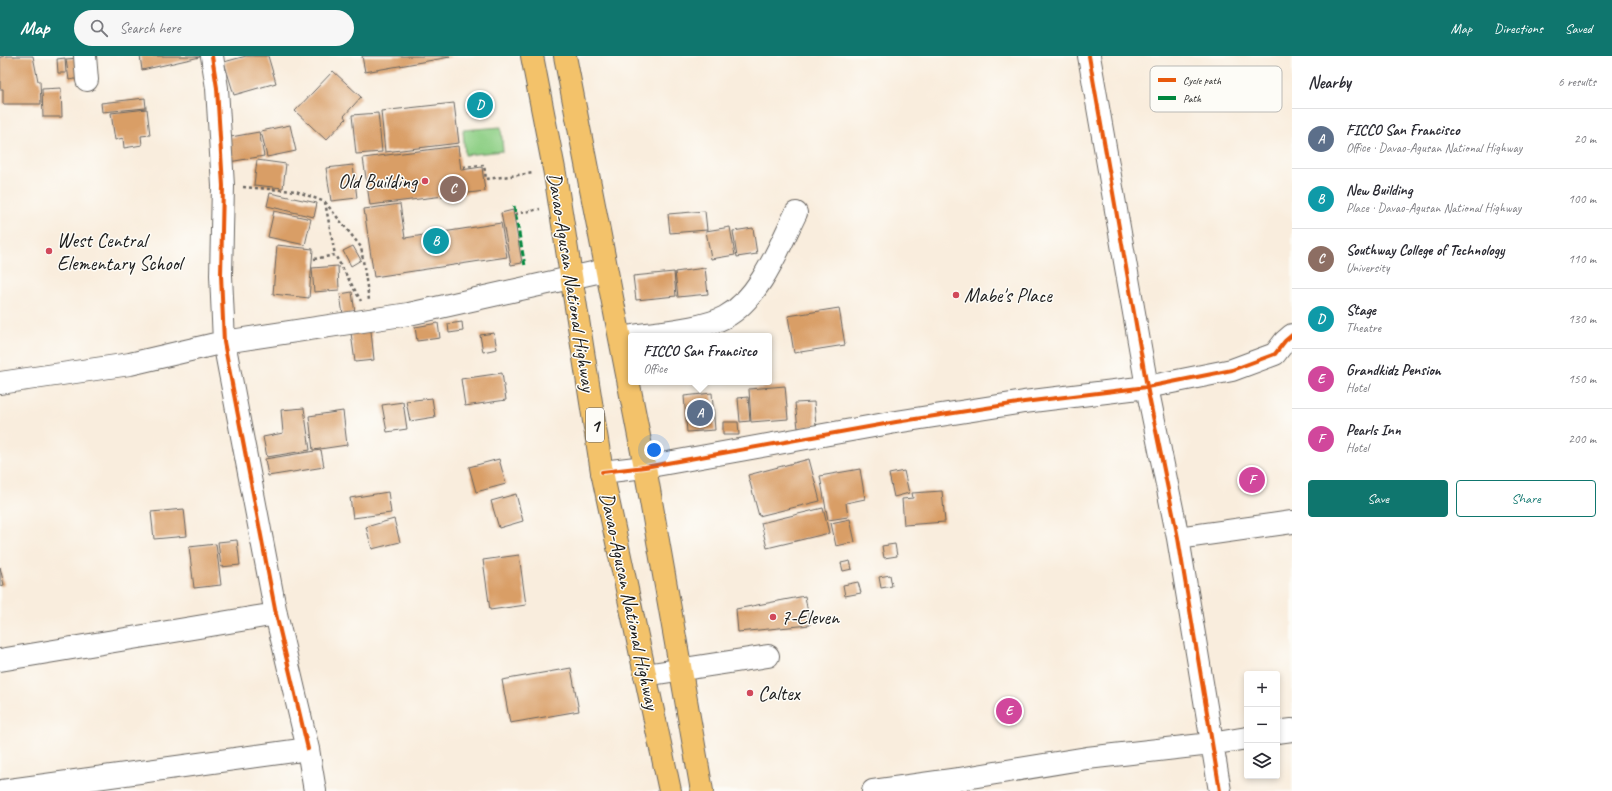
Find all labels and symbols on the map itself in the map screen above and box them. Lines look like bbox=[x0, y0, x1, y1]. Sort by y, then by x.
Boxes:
legend bbox=[1150, 66, 1282, 112]
text: Cycle path bbox=[1183, 73, 1222, 87]
pin: D bbox=[467, 90, 493, 120]
text: Path bbox=[1183, 91, 1202, 105]
place label: Old Building bbox=[338, 169, 419, 194]
street label: Davao-Agusan National Highway bbox=[542, 171, 601, 395]
pin: C bbox=[440, 174, 466, 204]
marker: Old Building bbox=[420, 176, 430, 186]
pin: B bbox=[423, 226, 449, 256]
place label: West Central Elementary School bbox=[57, 228, 185, 276]
marker: West Central Elementary School bbox=[44, 246, 54, 256]
place label: Mabe's Place bbox=[964, 283, 1053, 308]
marker: Mabe's Place bbox=[951, 290, 961, 300]
pin: A bbox=[687, 398, 713, 428]
road number: 1 bbox=[586, 408, 604, 442]
your location bbox=[644, 440, 664, 460]
pin: F bbox=[1239, 465, 1265, 495]
street label: Davao-Agusan National Highway bbox=[594, 490, 665, 714]
place label: 7-Eleven bbox=[781, 605, 840, 630]
marker: 7-Eleven bbox=[768, 612, 778, 622]
place label: Caltex bbox=[758, 681, 802, 706]
marker: Caltex bbox=[745, 688, 755, 698]
pin: E bbox=[996, 696, 1022, 726]

